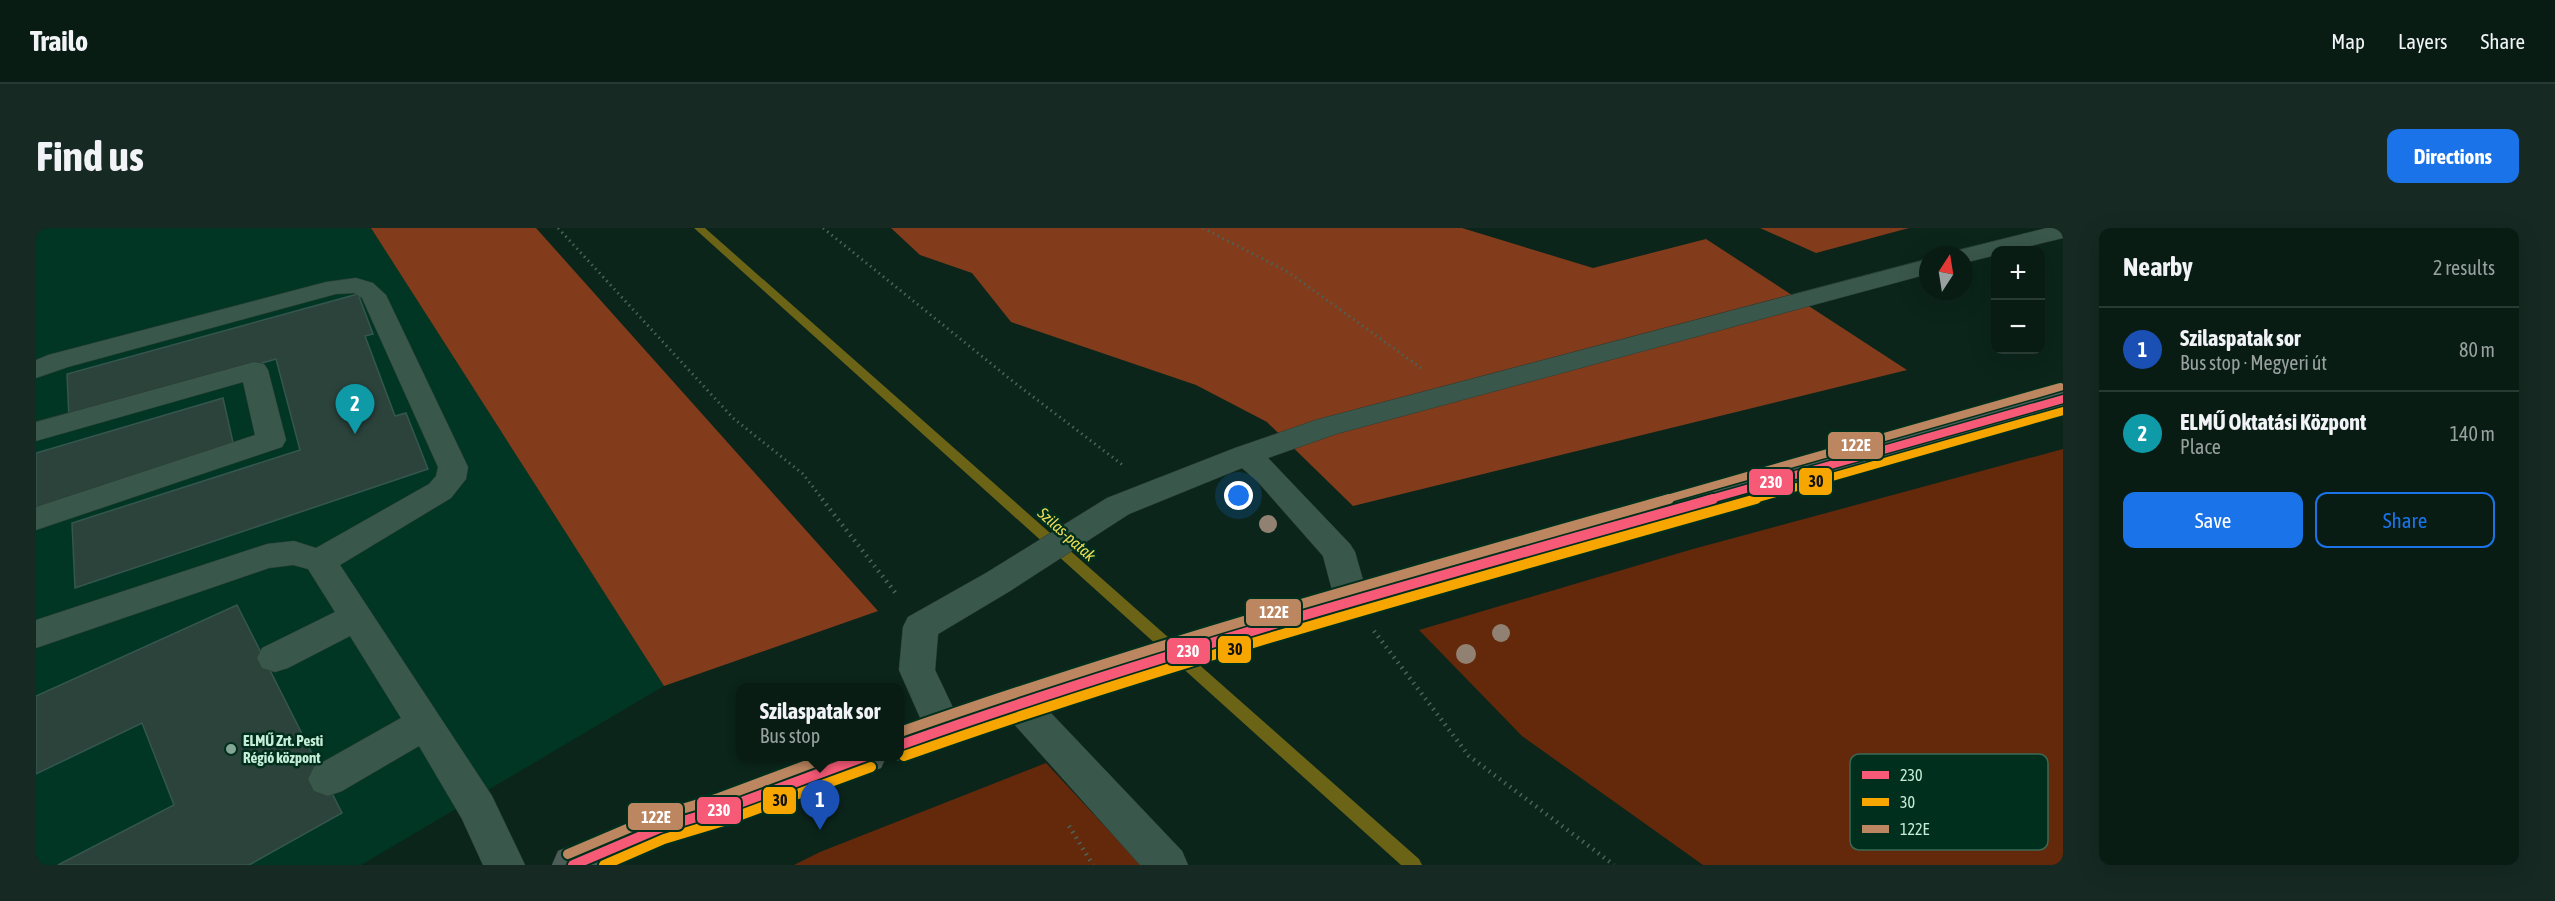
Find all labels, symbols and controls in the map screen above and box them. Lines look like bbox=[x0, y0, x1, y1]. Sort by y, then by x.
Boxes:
text: Trailo bbox=[30, 25, 88, 57]
text: Map bbox=[2331, 29, 2365, 53]
text: Layers bbox=[2398, 29, 2448, 53]
text: Share bbox=[2481, 29, 2525, 53]
button: Directions bbox=[2387, 129, 2519, 183]
text: Find us bbox=[36, 132, 144, 180]
north arrow bbox=[1919, 246, 1973, 300]
map controls bbox=[1991, 246, 2045, 354]
button: + bbox=[1991, 246, 2045, 300]
text: Nearby bbox=[2123, 252, 2193, 282]
text: 2 results bbox=[2433, 256, 2495, 279]
button: − bbox=[1991, 300, 2045, 354]
text: Szilaspatak sor bbox=[2180, 325, 2301, 351]
text: 1 bbox=[2138, 338, 2147, 361]
text: 80 m bbox=[2459, 338, 2495, 361]
text: Bus stop · Megyeri út bbox=[2180, 351, 2327, 374]
pin: 2 bbox=[336, 384, 374, 434]
text: ELMŰ Oktatási Központ bbox=[2180, 409, 2366, 435]
text: 2 bbox=[2138, 422, 2147, 445]
text: 140 m bbox=[2450, 422, 2495, 445]
line badge: 122E bbox=[1827, 431, 1884, 460]
text: Place bbox=[2180, 435, 2221, 458]
text: 122E bbox=[1841, 436, 1871, 454]
line badge: 30 bbox=[1798, 467, 1833, 496]
line badge: 230 bbox=[1748, 468, 1794, 496]
text: 30 bbox=[1808, 472, 1824, 490]
text: 230 bbox=[1760, 473, 1783, 491]
your location bbox=[1224, 481, 1253, 510]
button: Save bbox=[2123, 492, 2303, 548]
button: Share bbox=[2315, 492, 2495, 548]
water label: Szilas-patak bbox=[1033, 503, 1100, 566]
line badge: 122E bbox=[1245, 598, 1302, 627]
text: 122E bbox=[1259, 603, 1289, 621]
line badge: 30 bbox=[1217, 635, 1252, 664]
line badge: 230 bbox=[1166, 637, 1211, 665]
text: 30 bbox=[1227, 640, 1243, 658]
text: 230 bbox=[1177, 642, 1200, 660]
popup bbox=[736, 683, 904, 761]
text: Szilaspatak sor bbox=[760, 698, 880, 724]
text: Bus stop bbox=[760, 724, 820, 747]
place label: ELMŰ Zrt. Pesti Régió központ bbox=[243, 732, 323, 766]
marker: ELMŰ Zrt. Pesti Régió központ bbox=[224, 742, 238, 756]
legend bbox=[1850, 754, 2048, 850]
text: 230 bbox=[1900, 766, 1923, 784]
pin: 1 bbox=[800, 780, 840, 830]
line badge: 30 bbox=[762, 786, 797, 815]
text: 30 bbox=[772, 791, 788, 809]
text: 30 bbox=[1900, 793, 1915, 811]
line badge: 230 bbox=[696, 796, 742, 825]
text: 230 bbox=[708, 801, 731, 819]
line badge: 122E bbox=[627, 802, 684, 831]
text: 122E bbox=[641, 808, 671, 826]
text: 122E bbox=[1900, 820, 1930, 838]

